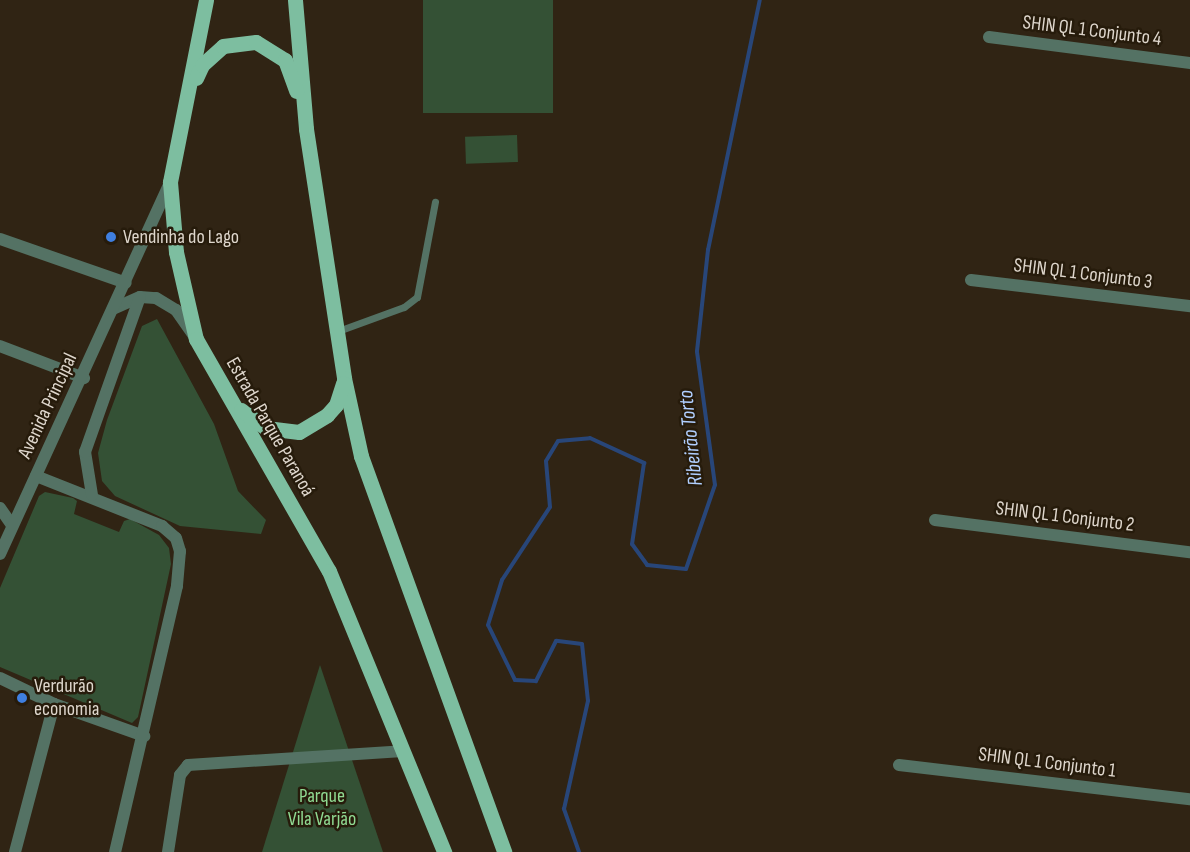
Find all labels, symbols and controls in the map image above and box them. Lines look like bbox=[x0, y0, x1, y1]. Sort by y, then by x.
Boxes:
street label: SHIN QL 1 Conjunto 4 bbox=[1021, 11, 1163, 51]
place label: Vendinha do Lago bbox=[123, 225, 239, 249]
marker: Vendinha do Lago bbox=[104, 230, 118, 244]
street label: SHIN QL 1 Conjunto 3 bbox=[1012, 254, 1154, 294]
street label: Avenida Principal bbox=[13, 350, 83, 462]
street label: Estrada Parque Paranoá bbox=[220, 353, 320, 501]
water label: Ribeirão Torto bbox=[673, 389, 709, 487]
street label: SHIN QL 1 Conjunto 2 bbox=[994, 497, 1136, 537]
place label: Verdurão economia bbox=[34, 674, 99, 721]
marker: Verdurão economia bbox=[15, 691, 29, 705]
street label: SHIN QL 1 Conjunto 1 bbox=[977, 743, 1117, 783]
park label: Parque Vila Varjão bbox=[288, 784, 356, 831]

